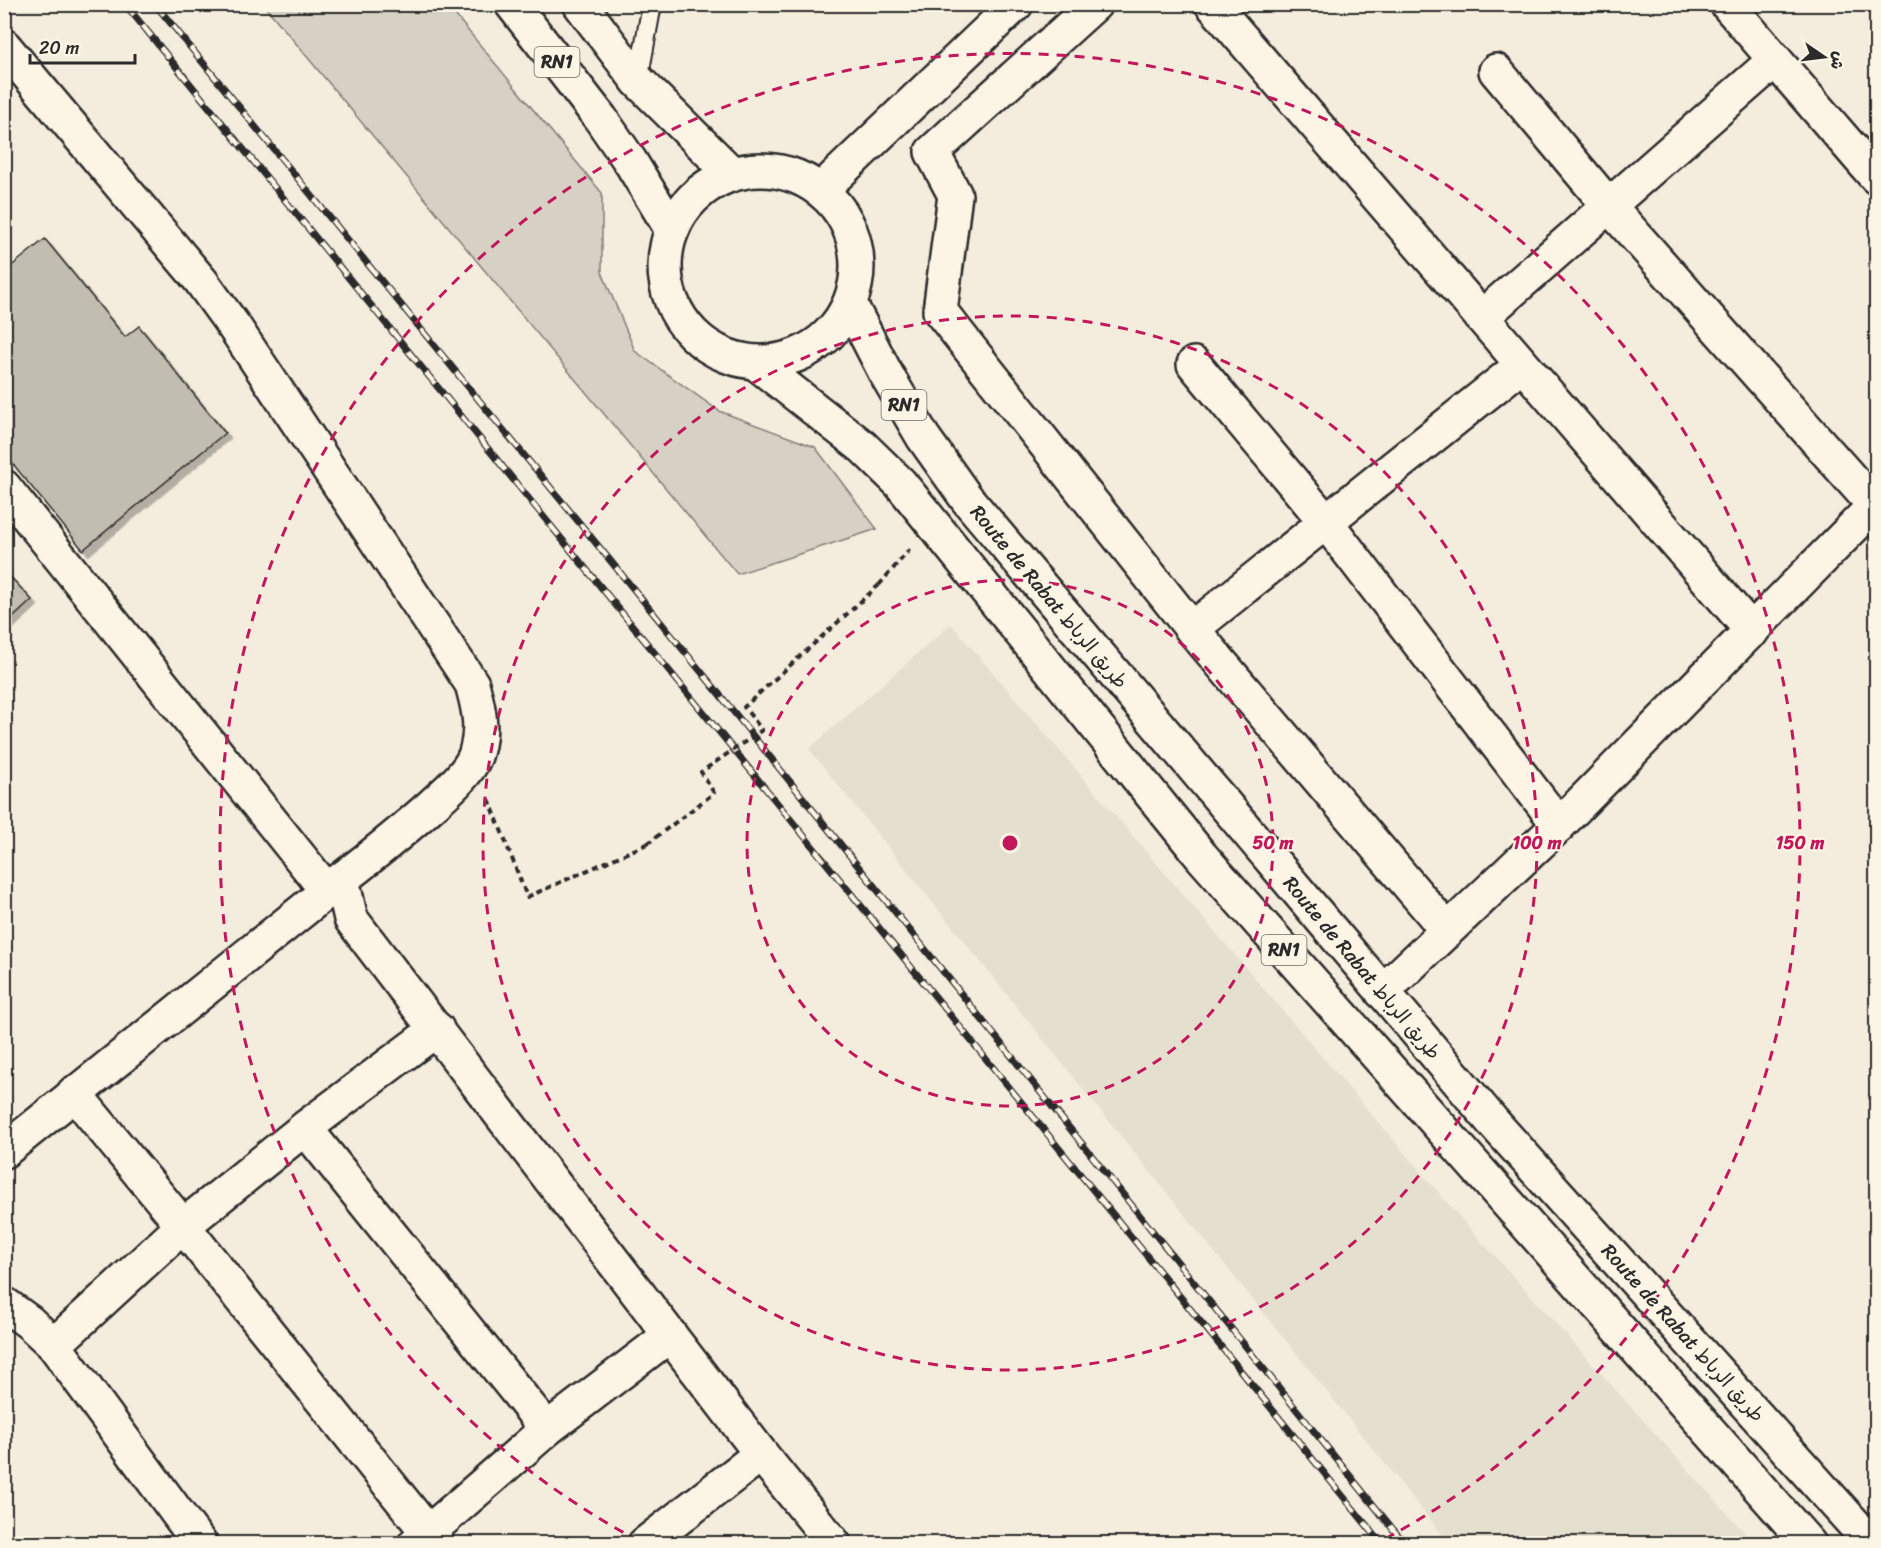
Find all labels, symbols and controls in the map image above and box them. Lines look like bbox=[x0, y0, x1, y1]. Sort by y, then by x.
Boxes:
scale bar bbox=[30, 27, 135, 65]
north arrow bbox=[1794, 27, 1854, 87]
text: 20 m bbox=[39, 32, 79, 64]
road number: RN1 bbox=[534, 47, 580, 77]
text: ش bbox=[1822, 48, 1854, 73]
road number: RN1 bbox=[882, 390, 926, 420]
street label: Route de Rabat طريق الرباط bbox=[961, 497, 1137, 697]
text: 50 m bbox=[1253, 827, 1294, 859]
text: 100 m bbox=[1513, 827, 1562, 859]
text: 150 m bbox=[1776, 827, 1824, 859]
centre of rings bbox=[1000, 833, 1020, 853]
street label: Route de Rabat طريق الرباط bbox=[1274, 868, 1450, 1068]
road number: RN1 bbox=[1262, 935, 1306, 965]
street label: Route de Rabat طريق الرباط bbox=[1592, 1235, 1774, 1431]

